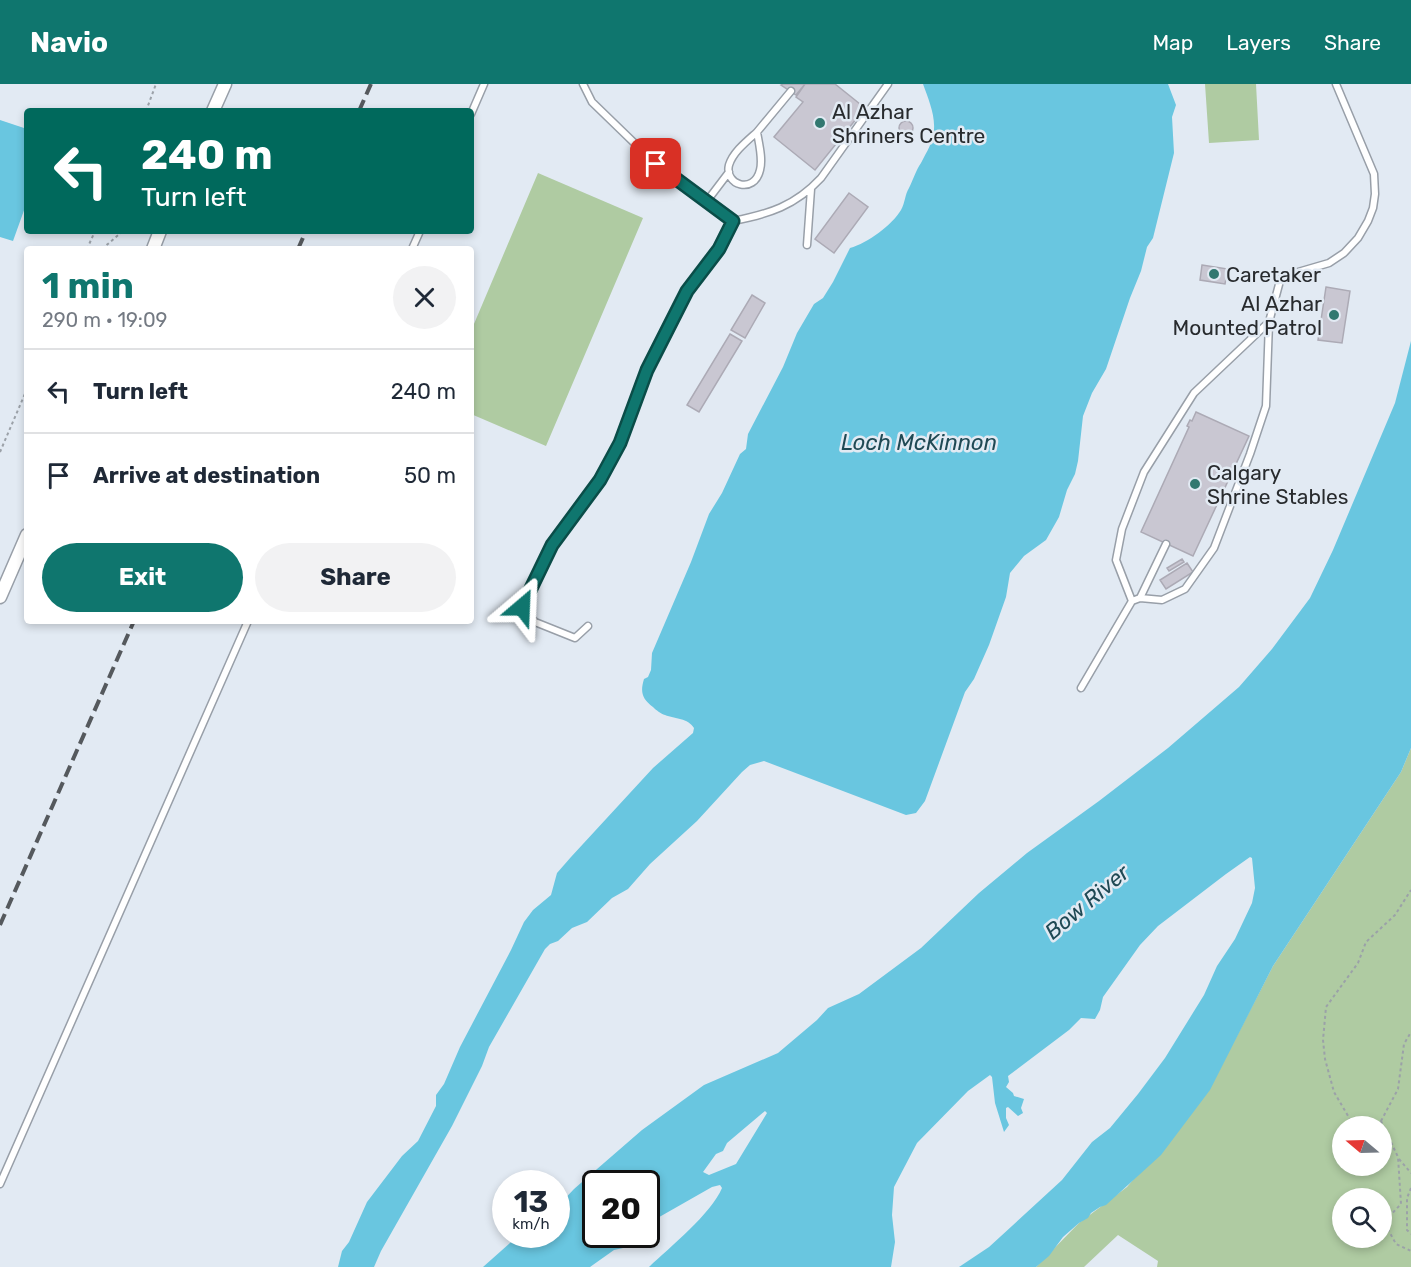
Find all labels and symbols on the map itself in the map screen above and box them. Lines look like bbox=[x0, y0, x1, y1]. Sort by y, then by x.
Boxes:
place label: Al Azhar Shriners Centre bbox=[832, 99, 985, 148]
marker: Al Azhar Shriners Centre bbox=[813, 116, 827, 130]
pin bbox=[630, 138, 681, 189]
place label: Caretaker bbox=[1226, 262, 1321, 287]
marker: Caretaker bbox=[1207, 267, 1221, 281]
place label: Al Azhar Mounted Patrol bbox=[1173, 291, 1322, 340]
marker: Al Azhar Mounted Patrol bbox=[1327, 308, 1341, 322]
water label: Loch McKinnon bbox=[841, 429, 997, 456]
place label: Calgary Shrine Stables bbox=[1207, 460, 1348, 509]
marker: Calgary Shrine Stables bbox=[1188, 477, 1202, 491]
position arrow bbox=[490, 575, 554, 639]
water label: Bow River bbox=[1039, 858, 1136, 945]
north arrow bbox=[1332, 1116, 1392, 1176]
speed limit sign: 20 bbox=[582, 1170, 660, 1248]

